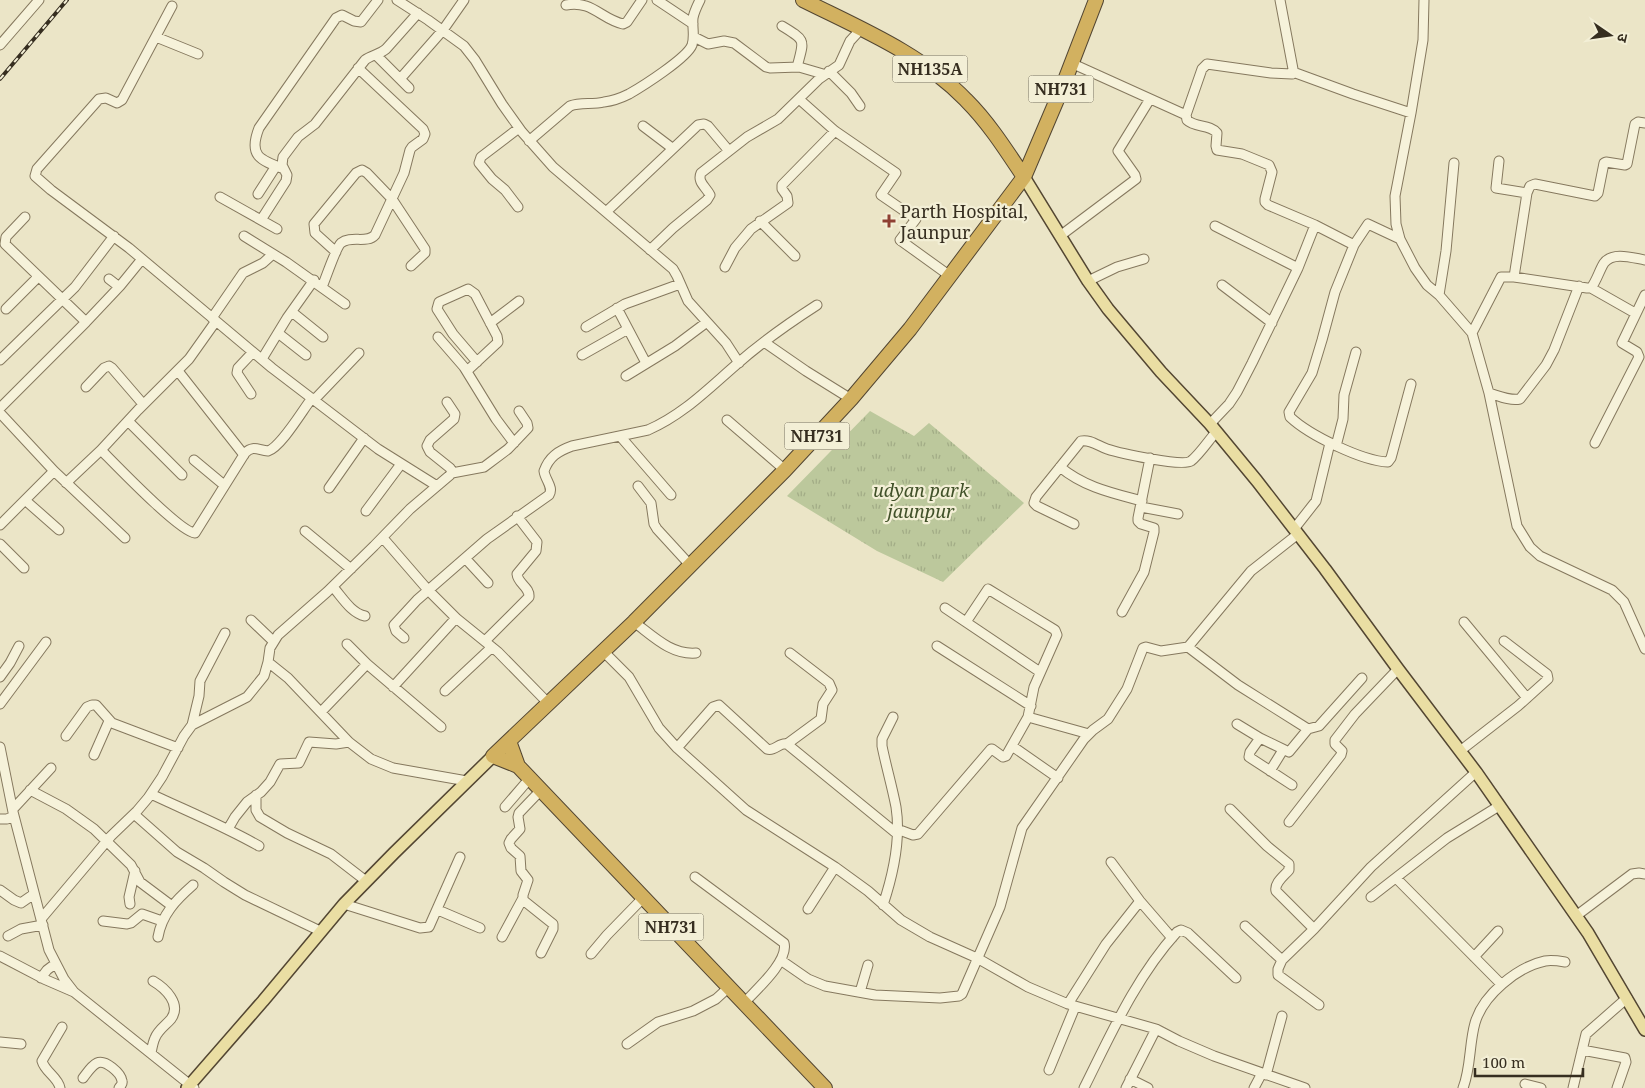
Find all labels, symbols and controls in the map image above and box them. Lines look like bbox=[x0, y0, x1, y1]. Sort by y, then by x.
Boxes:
north arrow bbox=[1585, 10, 1635, 60]
text: उ bbox=[1613, 32, 1633, 45]
road number: NH135A bbox=[892, 56, 968, 82]
road number: NH731 bbox=[1028, 76, 1094, 102]
place label: Parth Hospital, Jaunpur bbox=[899, 199, 1028, 244]
marker: Parth Hospital, Jaunpur bbox=[882, 214, 896, 228]
road number: NH731 bbox=[784, 422, 850, 450]
park label: udyan park jaunpur bbox=[873, 478, 970, 523]
road number: NH731 bbox=[638, 914, 704, 940]
scale bar bbox=[1475, 1046, 1582, 1078]
text: 100 m bbox=[1482, 1052, 1525, 1072]

